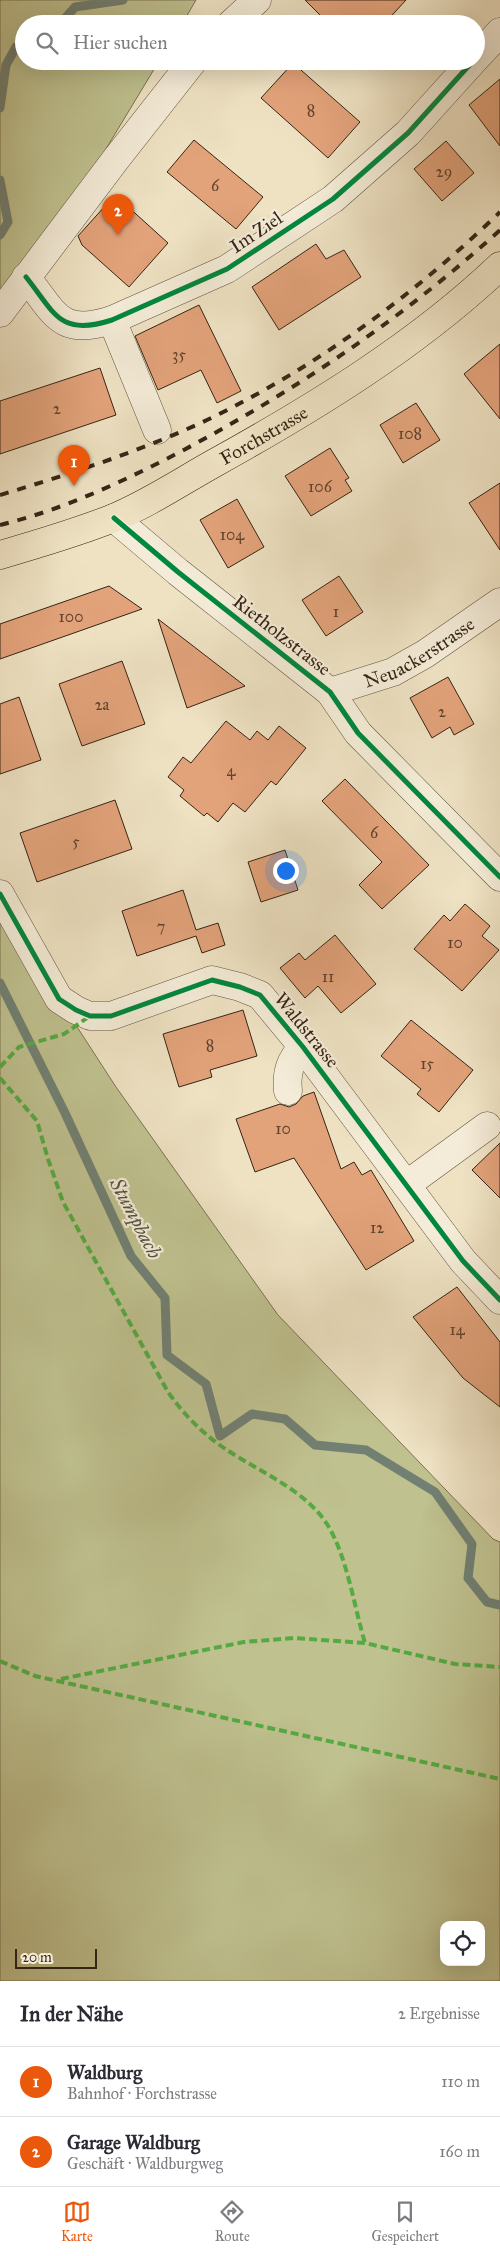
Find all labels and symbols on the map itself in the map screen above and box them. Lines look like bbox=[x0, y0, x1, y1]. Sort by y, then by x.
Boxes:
house number: 8 bbox=[307, 101, 315, 120]
house number: 29 bbox=[436, 162, 452, 181]
house number: 6 bbox=[211, 176, 220, 195]
pin: 2 bbox=[102, 194, 134, 235]
street label: Im Ziel bbox=[225, 206, 287, 258]
house number: 35 bbox=[172, 345, 186, 364]
house number: 2 bbox=[53, 399, 61, 418]
street label: Forchstrasse bbox=[215, 400, 312, 469]
house number: 108 bbox=[398, 424, 422, 443]
pin: 1 bbox=[58, 445, 90, 486]
house number: 106 bbox=[308, 477, 333, 496]
house number: 104 bbox=[220, 525, 245, 544]
street label: Rietholzstrasse bbox=[229, 590, 336, 680]
house number: 1 bbox=[333, 602, 339, 621]
house number: 100 bbox=[59, 607, 83, 626]
street label: Neuackerstrasse bbox=[361, 612, 479, 692]
house number: 2a bbox=[95, 695, 110, 714]
house number: 2 bbox=[438, 702, 446, 721]
house number: 4 bbox=[227, 761, 237, 780]
house number: 6 bbox=[370, 823, 379, 842]
house number: 5 bbox=[72, 832, 80, 851]
your location bbox=[273, 858, 299, 884]
house number: 7 bbox=[157, 917, 165, 936]
house number: 10 bbox=[447, 933, 463, 952]
house number: 11 bbox=[322, 967, 334, 986]
street label: Waldstrasse bbox=[270, 988, 344, 1072]
house number: 8 bbox=[206, 1036, 214, 1055]
house number: 15 bbox=[420, 1054, 434, 1073]
house number: 10 bbox=[275, 1119, 291, 1138]
water label: Stumpbach bbox=[103, 1173, 167, 1263]
house number: 12 bbox=[370, 1218, 384, 1237]
house number: 14 bbox=[449, 1320, 466, 1339]
scale bar bbox=[15, 1946, 98, 1969]

